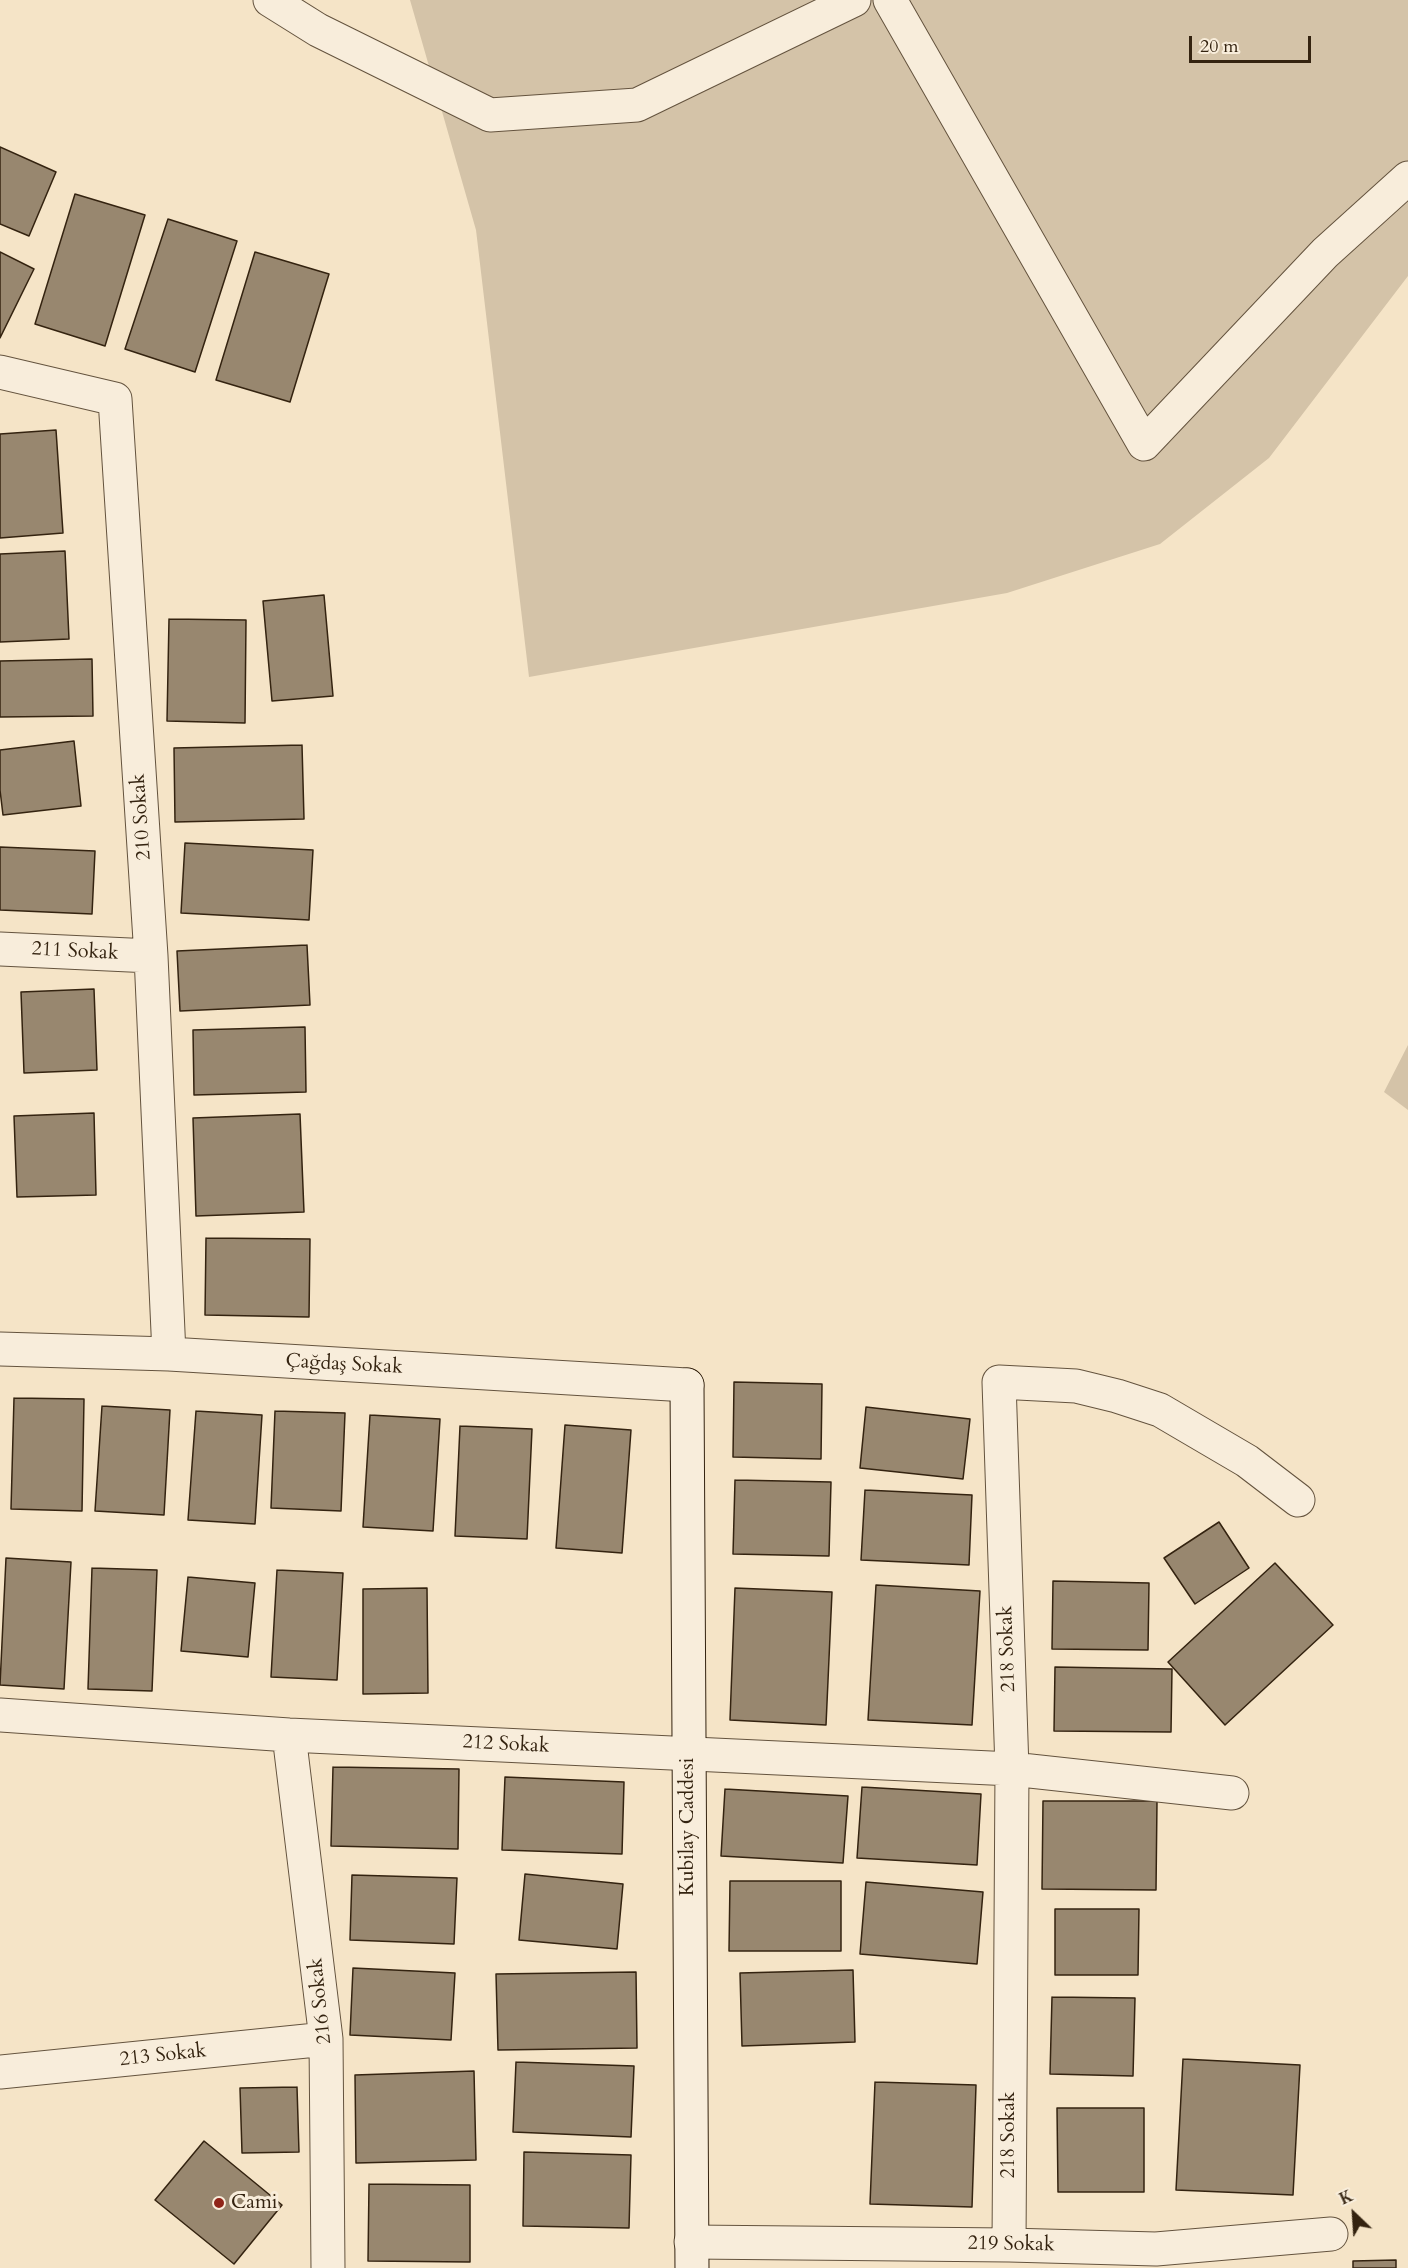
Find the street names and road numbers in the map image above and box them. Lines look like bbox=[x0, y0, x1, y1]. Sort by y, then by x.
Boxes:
street label: 210 Sokak bbox=[127, 773, 157, 861]
street label: 211 Sokak bbox=[31, 938, 119, 966]
street label: Çağdaş Sokak bbox=[285, 1350, 403, 1380]
street label: 218 Sokak bbox=[994, 1605, 1022, 1693]
street label: 212 Sokak bbox=[462, 1731, 550, 1759]
street label: Kubilay Caddesi bbox=[676, 1758, 700, 1896]
street label: 216 Sokak bbox=[305, 1956, 337, 2046]
street label: 213 Sokak bbox=[118, 2040, 208, 2072]
street label: 218 Sokak bbox=[997, 2092, 1021, 2178]
street label: 219 Sokak bbox=[967, 2232, 1055, 2258]

